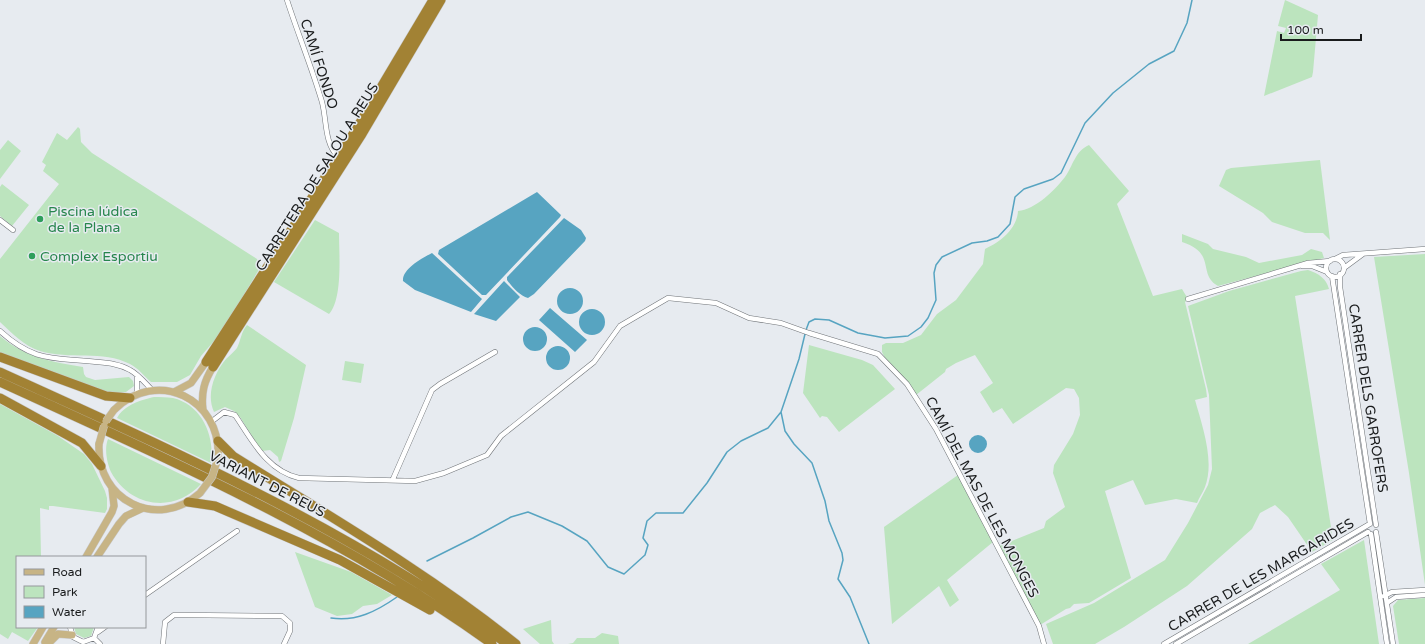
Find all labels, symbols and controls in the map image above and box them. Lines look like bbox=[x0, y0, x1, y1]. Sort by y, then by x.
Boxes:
scale bar bbox=[1281, 16, 1361, 42]
street label: CAMÍ FONDO bbox=[296, 17, 342, 111]
text: 100 m bbox=[1287, 23, 1324, 37]
street label: CARRETERA DE SALOU A REUS bbox=[252, 79, 382, 274]
place label: Piscina lúdica de la Plana bbox=[48, 203, 138, 236]
marker: Piscina lúdica de la Plana bbox=[35, 214, 45, 224]
place label: Complex Esportiu bbox=[40, 248, 158, 265]
marker: Complex Esportiu bbox=[27, 251, 37, 261]
street label: CARRER DELS GARROFERS bbox=[1345, 302, 1391, 494]
street label: CAMÍ DEL MAS DE LES MONGES bbox=[922, 394, 1043, 601]
street label: VARIANT DE REUS bbox=[206, 447, 328, 521]
street label: CARRER DE LES MARGARIDES bbox=[1165, 514, 1357, 635]
legend bbox=[16, 556, 146, 628]
text: Road bbox=[52, 565, 82, 579]
text: Park bbox=[52, 585, 78, 599]
text: Water bbox=[52, 605, 87, 619]

